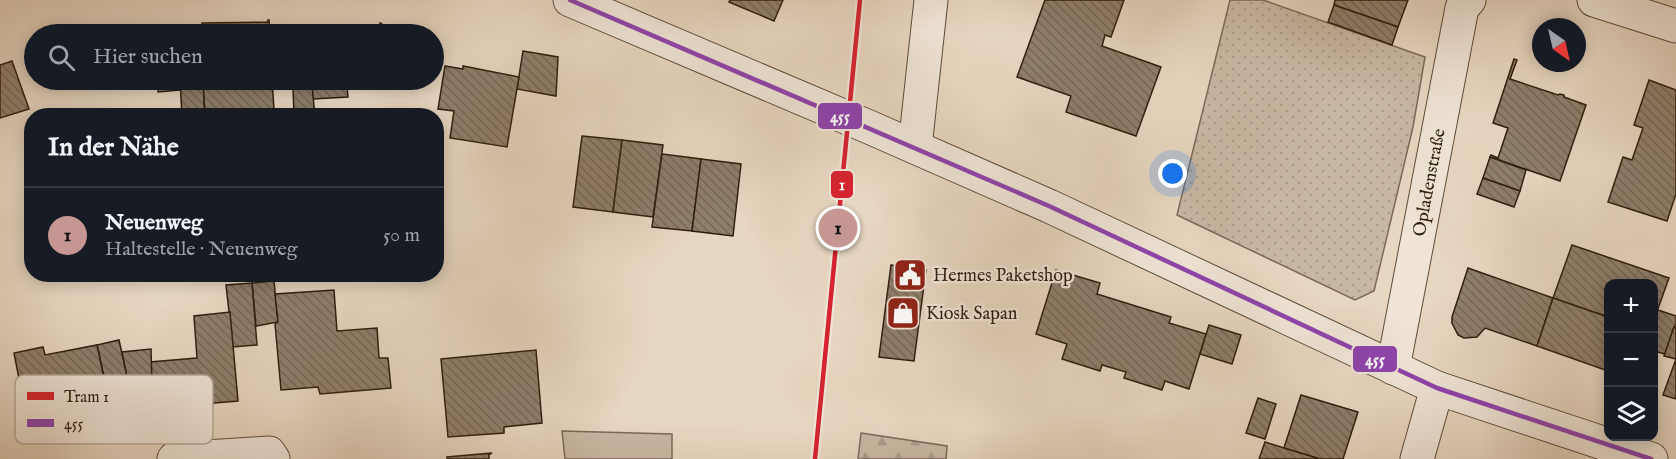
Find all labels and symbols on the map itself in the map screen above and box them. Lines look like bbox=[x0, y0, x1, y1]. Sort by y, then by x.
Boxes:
north arrow bbox=[1532, 18, 1586, 72]
line badge: 455 bbox=[817, 102, 863, 130]
text: 455 bbox=[830, 108, 850, 128]
street label: Opladenstraße bbox=[1408, 127, 1452, 238]
your location bbox=[1158, 159, 1187, 188]
line badge: 1 bbox=[830, 170, 854, 199]
text: 1 bbox=[839, 176, 845, 196]
pin: 1 bbox=[818, 206, 858, 250]
public building icon: Hermes Paketshop bbox=[892, 257, 928, 293]
place label: Hermes Paketshop bbox=[933, 265, 1073, 288]
shop icon: Kiosk Sapan bbox=[885, 295, 921, 331]
place label: Kiosk Sapan bbox=[926, 303, 1018, 326]
line badge: 455 bbox=[1352, 345, 1398, 373]
text: 455 bbox=[1365, 351, 1385, 371]
legend bbox=[15, 375, 213, 444]
text: Tram 1 bbox=[64, 388, 109, 408]
text: 455 bbox=[64, 415, 84, 435]

